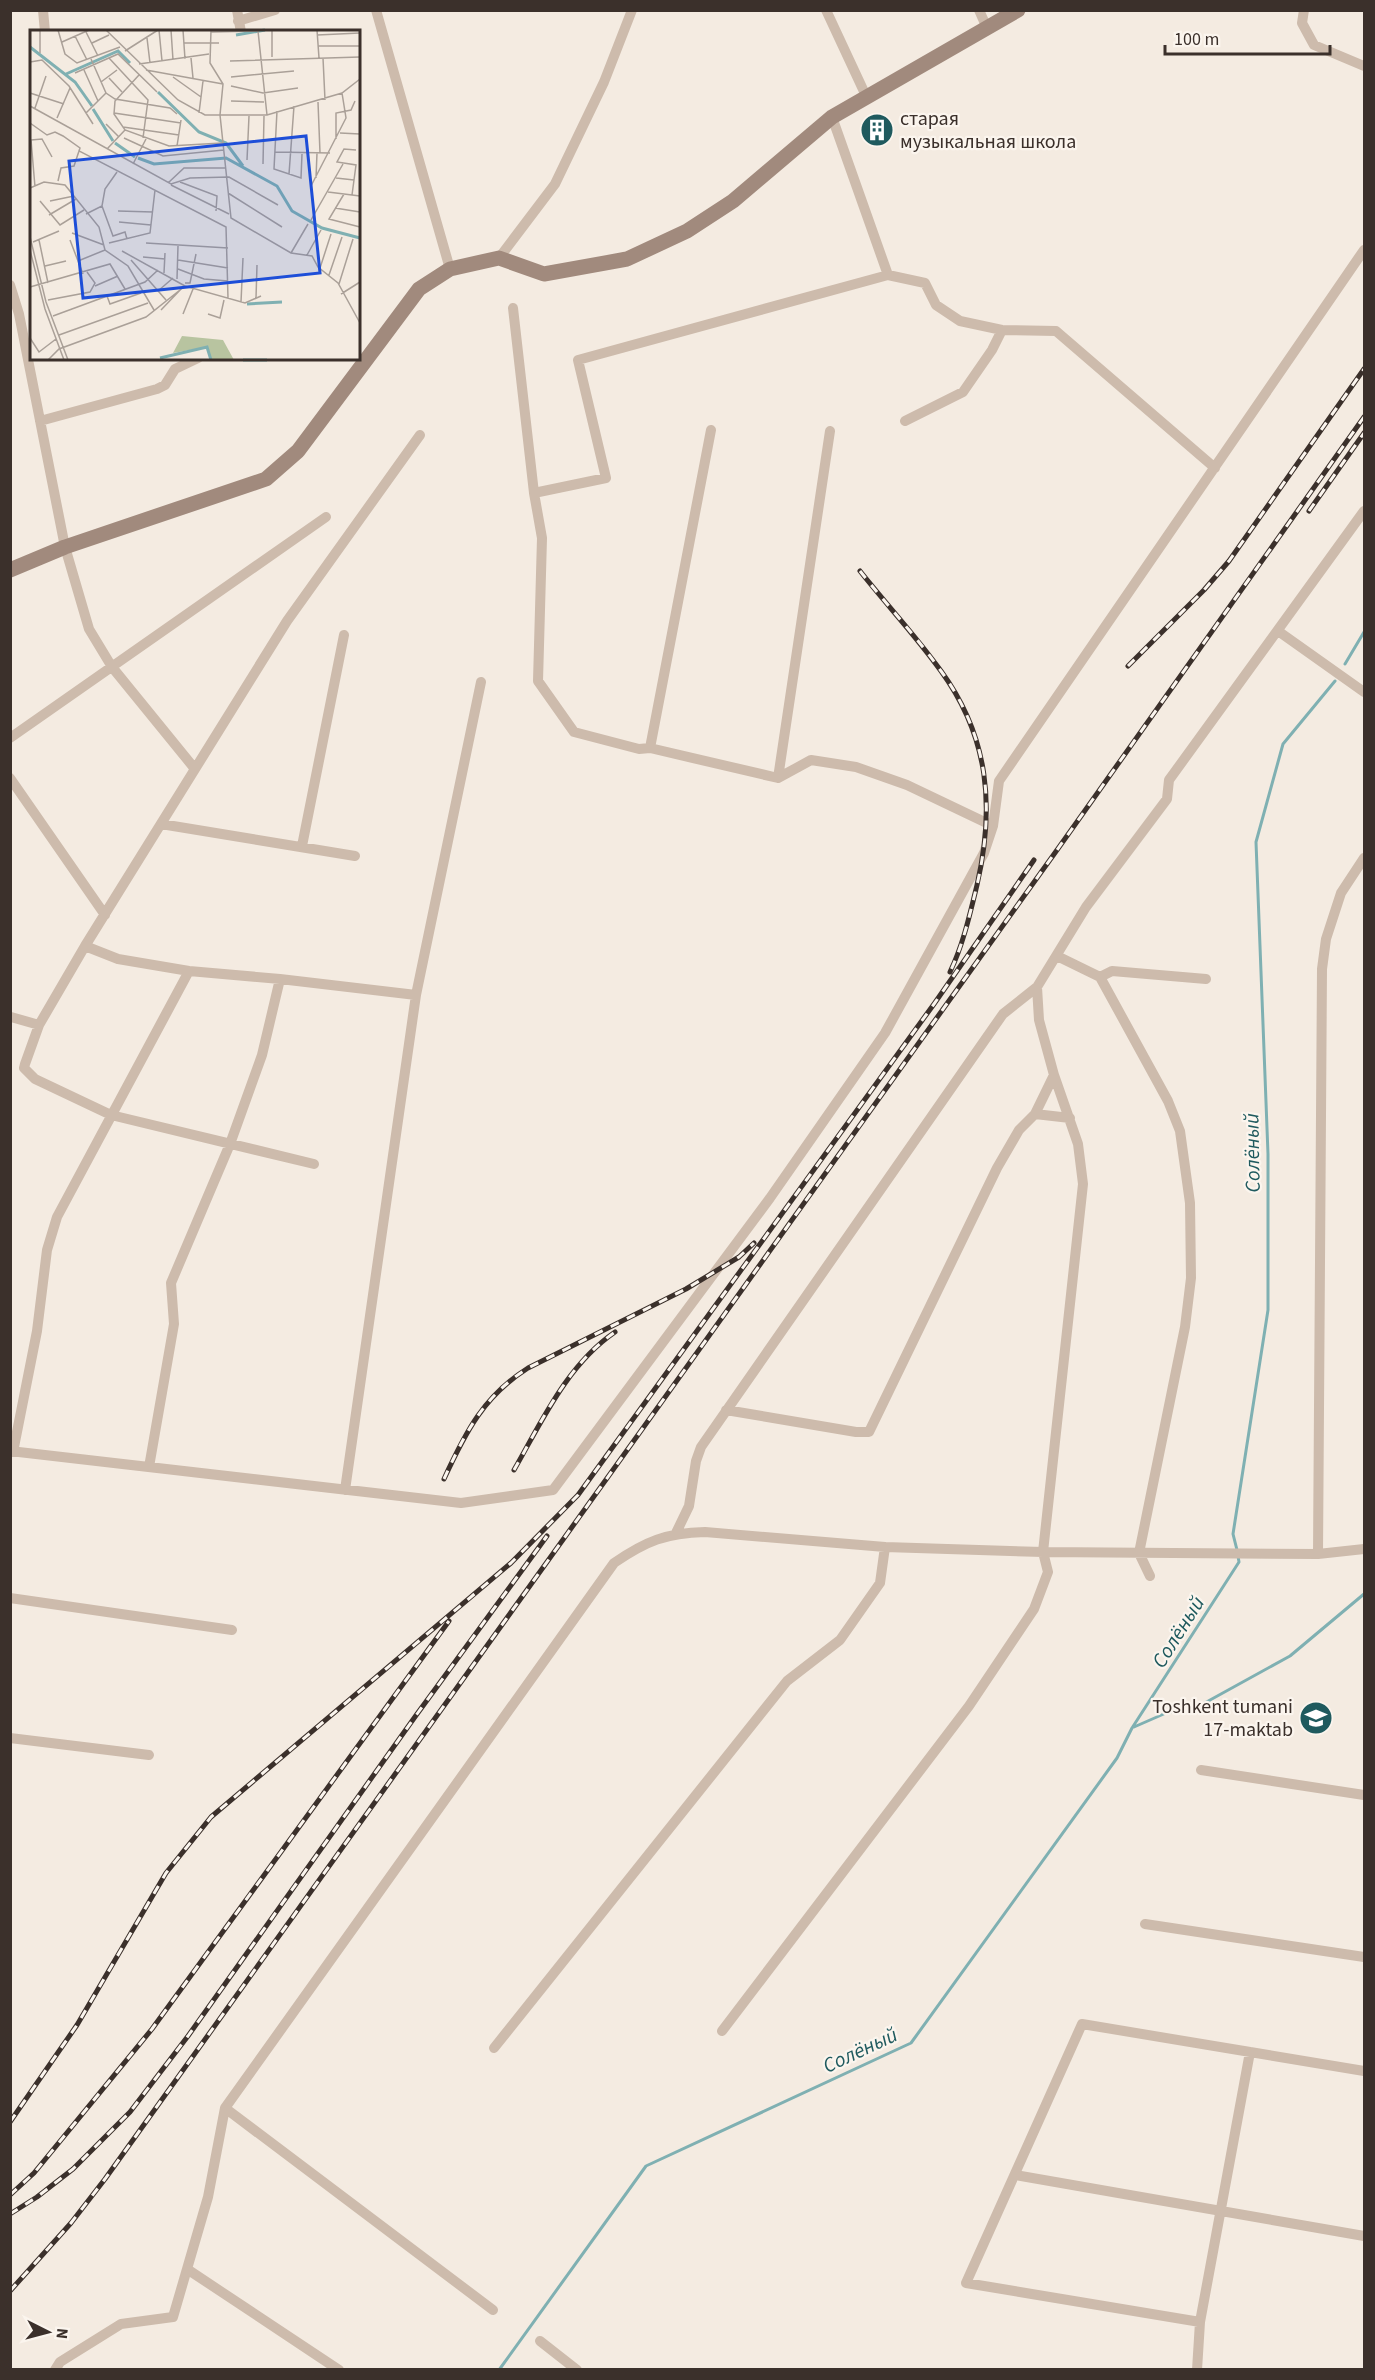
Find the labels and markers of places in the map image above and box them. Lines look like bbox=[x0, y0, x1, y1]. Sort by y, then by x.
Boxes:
place label: старая музыкальная школа bbox=[900, 105, 1076, 156]
building icon: старая музыкальная школа bbox=[859, 112, 895, 148]
place label: Toshkent tumani 17-maktab bbox=[1152, 1693, 1293, 1744]
school or university icon: Toshkent tumani 17-maktab bbox=[1298, 1700, 1334, 1736]

